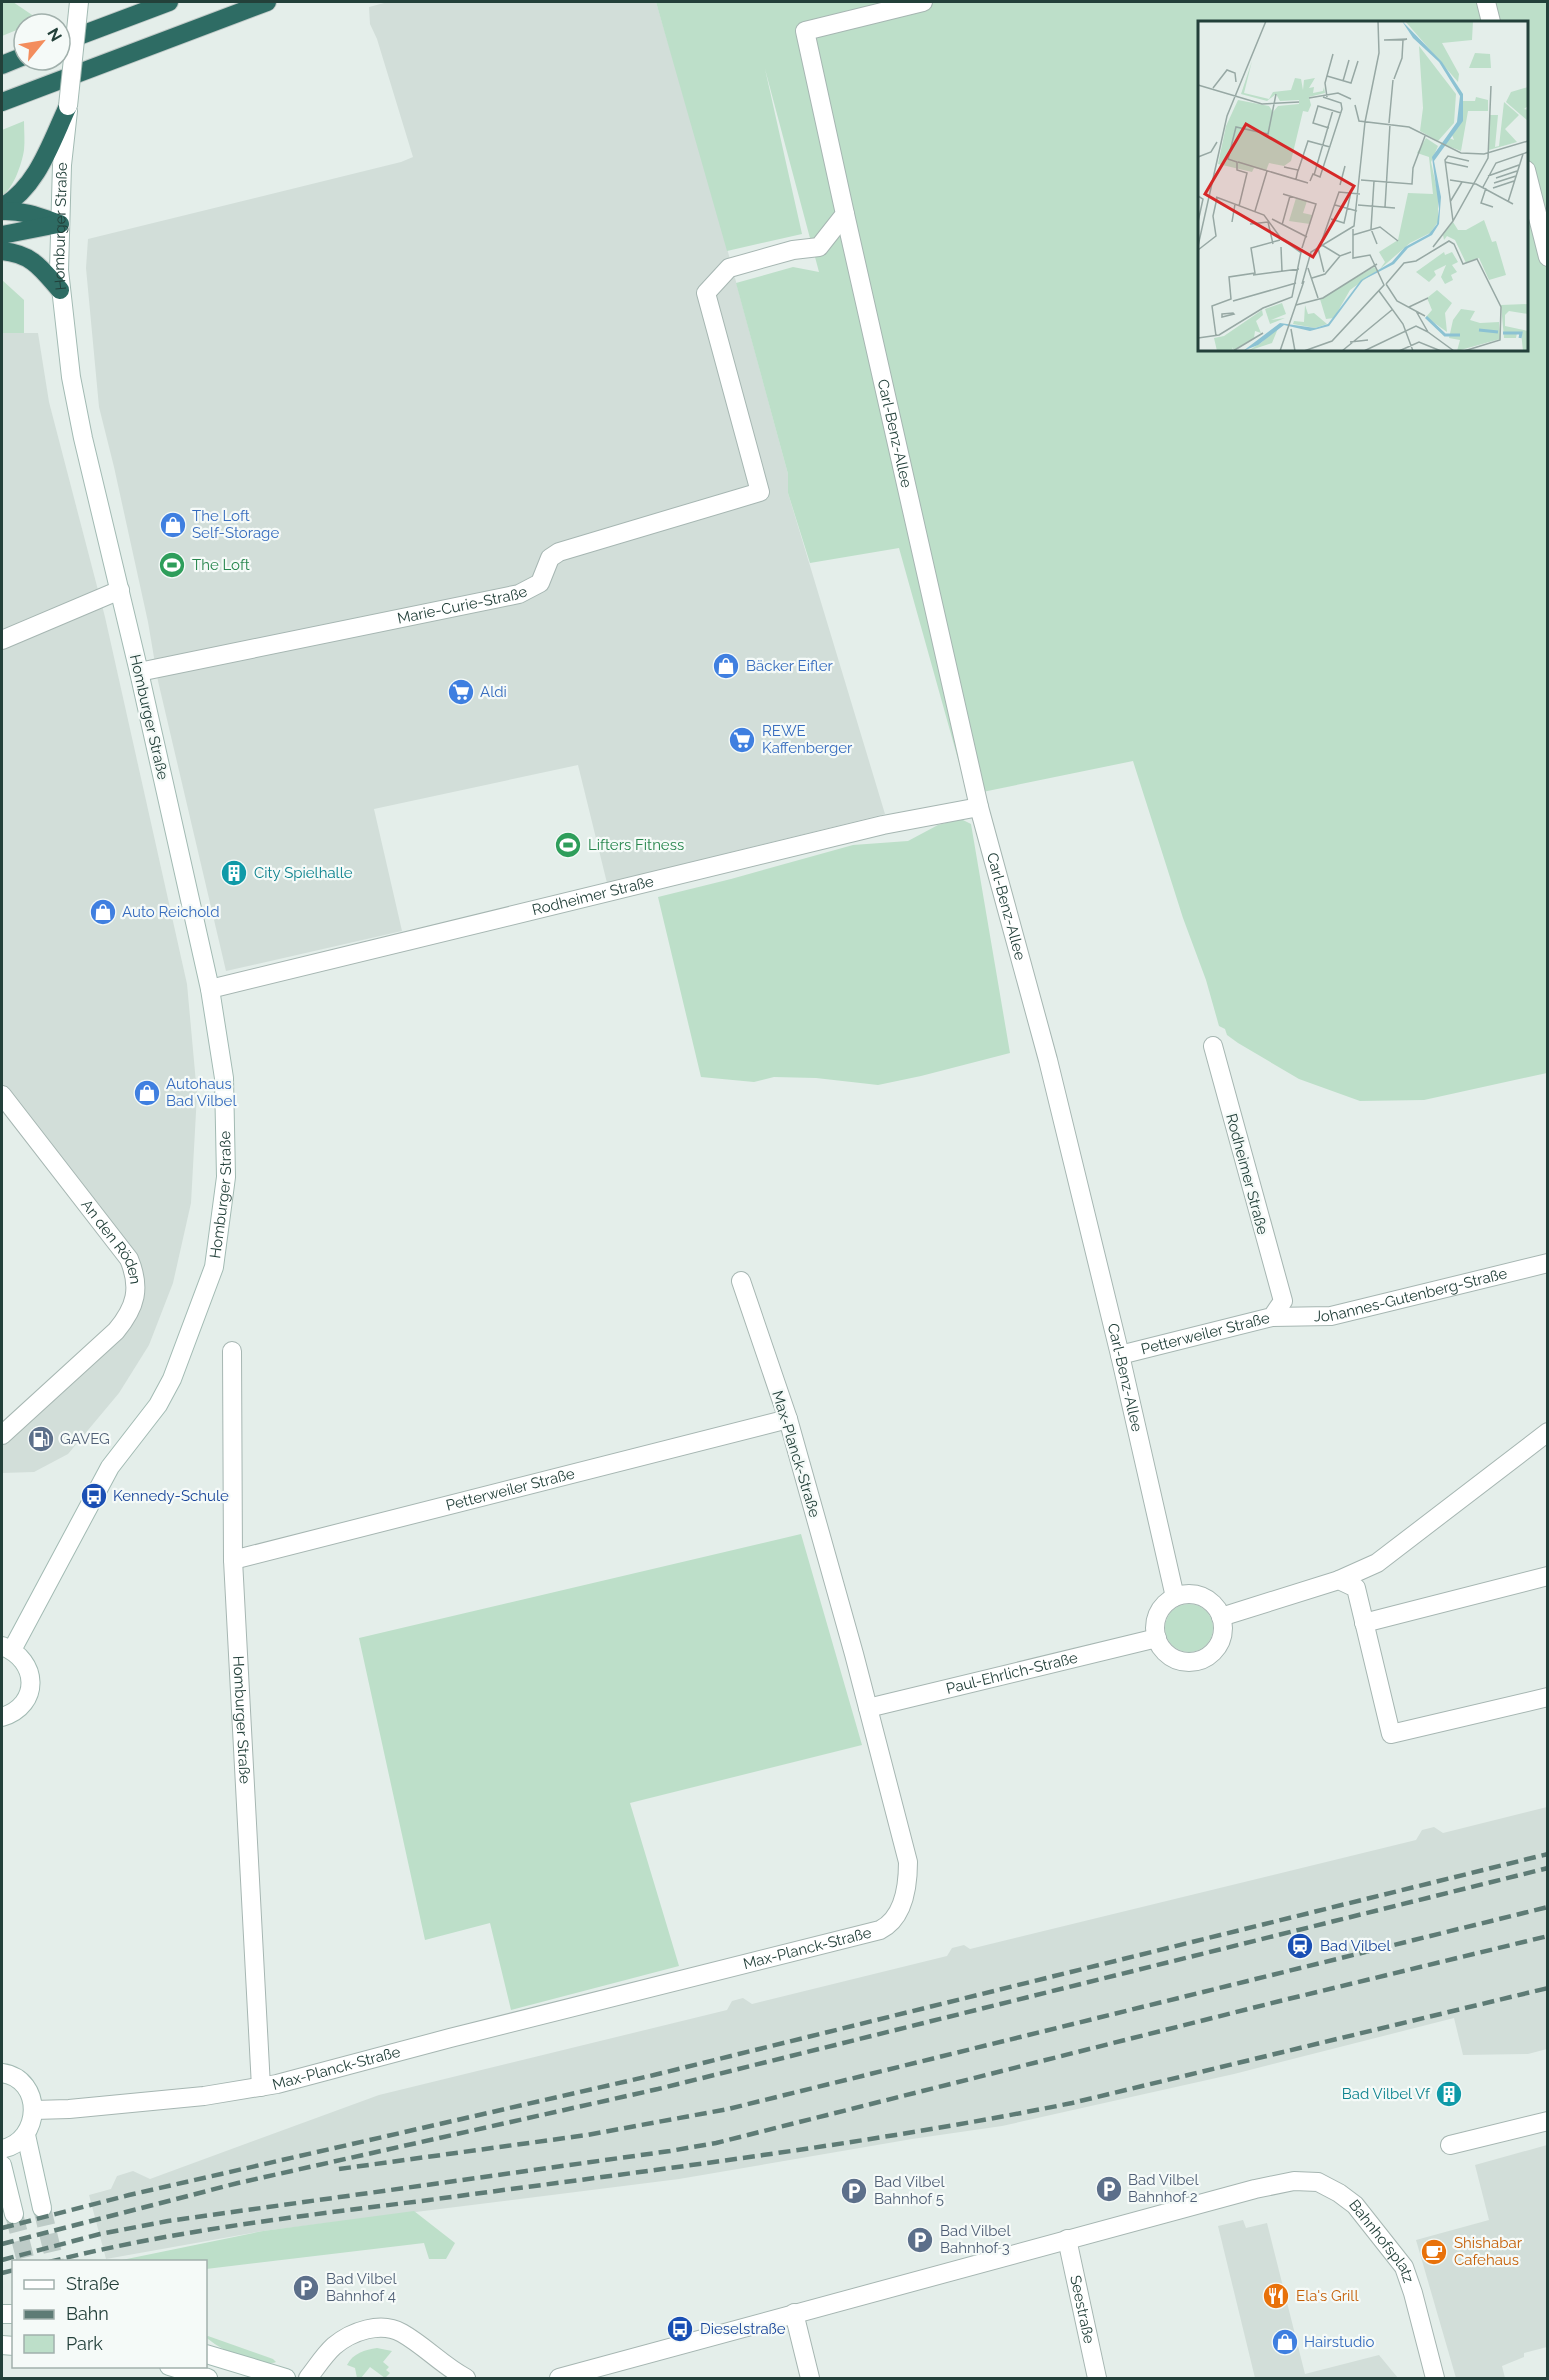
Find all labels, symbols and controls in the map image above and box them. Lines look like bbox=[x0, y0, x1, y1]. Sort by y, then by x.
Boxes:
north arrow bbox=[12, 12, 72, 72]
inset map bbox=[1198, 21, 1528, 351]
text: N bbox=[43, 25, 66, 45]
street label: Homburger Straße bbox=[50, 162, 71, 291]
street label: Carl-Benz-Allee bbox=[874, 377, 916, 490]
place label: The Loft Self-Storage bbox=[192, 507, 279, 542]
shop icon: The Loft Self-Storage bbox=[158, 510, 188, 540]
sports icon: The Loft bbox=[157, 550, 187, 580]
place label: The Loft bbox=[192, 556, 250, 574]
street label: Marie-Curie-Straße bbox=[396, 582, 531, 628]
shop icon: Bäcker Eifler bbox=[711, 651, 741, 681]
street label: Homburger Straße bbox=[126, 653, 172, 782]
place label: Bäcker Eifler bbox=[746, 657, 833, 675]
supermarket icon: Aldi bbox=[446, 677, 476, 707]
place label: Aldi bbox=[480, 683, 507, 701]
place label: REWE Kaffenberger bbox=[762, 722, 853, 757]
supermarket icon: REWE Kaffenberger bbox=[727, 725, 757, 755]
sports icon: Lifters Fitness bbox=[553, 830, 583, 860]
place label: Lifters Fitness bbox=[588, 836, 684, 854]
street label: Carl-Benz-Allee bbox=[983, 851, 1029, 962]
building icon: City Spielhalle bbox=[219, 858, 249, 888]
place label: City Spielhalle bbox=[254, 864, 353, 882]
street label: Rodheimer Straße bbox=[530, 872, 656, 919]
shop icon: Auto Reichold bbox=[88, 897, 118, 927]
place label: Auto Reichold bbox=[122, 903, 219, 921]
place label: Autohaus Bad Vilbel bbox=[166, 1075, 237, 1110]
shop icon: Autohaus Bad Vilbel bbox=[132, 1078, 162, 1108]
street label: Rodheimer Straße bbox=[1222, 1112, 1272, 1237]
street label: Homburger Straße bbox=[206, 1130, 235, 1260]
street label: An den Röden bbox=[77, 1196, 144, 1285]
street label: Johannes-Gutenberg-Straße bbox=[1314, 1264, 1509, 1325]
street label: Petterweiler Straße bbox=[1139, 1309, 1272, 1358]
street label: Carl-Benz-Allee bbox=[1104, 1322, 1146, 1434]
street label: Max-Planck-Straße bbox=[768, 1388, 824, 1520]
fuel station icon: GAVEG bbox=[26, 1424, 56, 1454]
place label: GAVEG bbox=[60, 1430, 110, 1448]
street label: Petterweiler Straße bbox=[444, 1465, 577, 1515]
bus stop icon: Kennedy-Schule bbox=[79, 1481, 109, 1511]
place label: Kennedy-Schule bbox=[113, 1487, 229, 1505]
street label: Paul-Ehrlich-Straße bbox=[944, 1648, 1080, 1698]
street label: Homburger Straße bbox=[229, 1655, 254, 1784]
street label: Max-Planck-Straße bbox=[741, 1923, 874, 1973]
station icon: Bad Vilbel bbox=[1285, 1931, 1315, 1961]
place label: Bad Vilbel bbox=[1320, 1937, 1391, 1955]
street label: Max-Planck-Straße bbox=[270, 2043, 402, 2094]
building icon: Bad Vilbel Vf bbox=[1434, 2079, 1464, 2109]
place label: Bad Vilbel Vf bbox=[1342, 2085, 1431, 2103]
place label: Bad Vilbel Bahnhof 2 bbox=[1128, 2171, 1199, 2206]
place label: Bad Vilbel Bahnhof 5 bbox=[874, 2173, 945, 2208]
parking icon: Bad Vilbel Bahnhof 2 bbox=[1094, 2174, 1124, 2204]
parking icon: Bad Vilbel Bahnhof 5 bbox=[839, 2176, 869, 2206]
street label: Bahnhofsplatz bbox=[1345, 2196, 1418, 2285]
place label: Bad Vilbel Bahnhof 3 bbox=[940, 2222, 1011, 2257]
parking icon: Bad Vilbel Bahnhof 3 bbox=[905, 2225, 935, 2255]
place label: Shishabar Cafehaus bbox=[1454, 2234, 1523, 2269]
cafe icon: Shishabar Cafehaus bbox=[1419, 2237, 1449, 2267]
legend bbox=[12, 2260, 207, 2368]
place label: Bad Vilbel Bahnhof 4 bbox=[326, 2270, 397, 2305]
text: Straße bbox=[66, 2273, 120, 2294]
parking icon: Bad Vilbel Bahnhof 4 bbox=[291, 2273, 321, 2303]
street label: Seestraße bbox=[1066, 2274, 1098, 2345]
restaurant icon: Ela's Grill bbox=[1261, 2281, 1291, 2311]
place label: Ela's Grill bbox=[1296, 2287, 1359, 2305]
text: Bahn bbox=[66, 2303, 109, 2324]
bus stop icon: Dieselstraße bbox=[665, 2314, 695, 2344]
place label: Dieselstraße bbox=[700, 2320, 786, 2338]
shop icon: Hairstudio bbox=[1270, 2327, 1300, 2357]
text: Park bbox=[66, 2333, 103, 2354]
place label: Hairstudio bbox=[1304, 2333, 1374, 2351]

